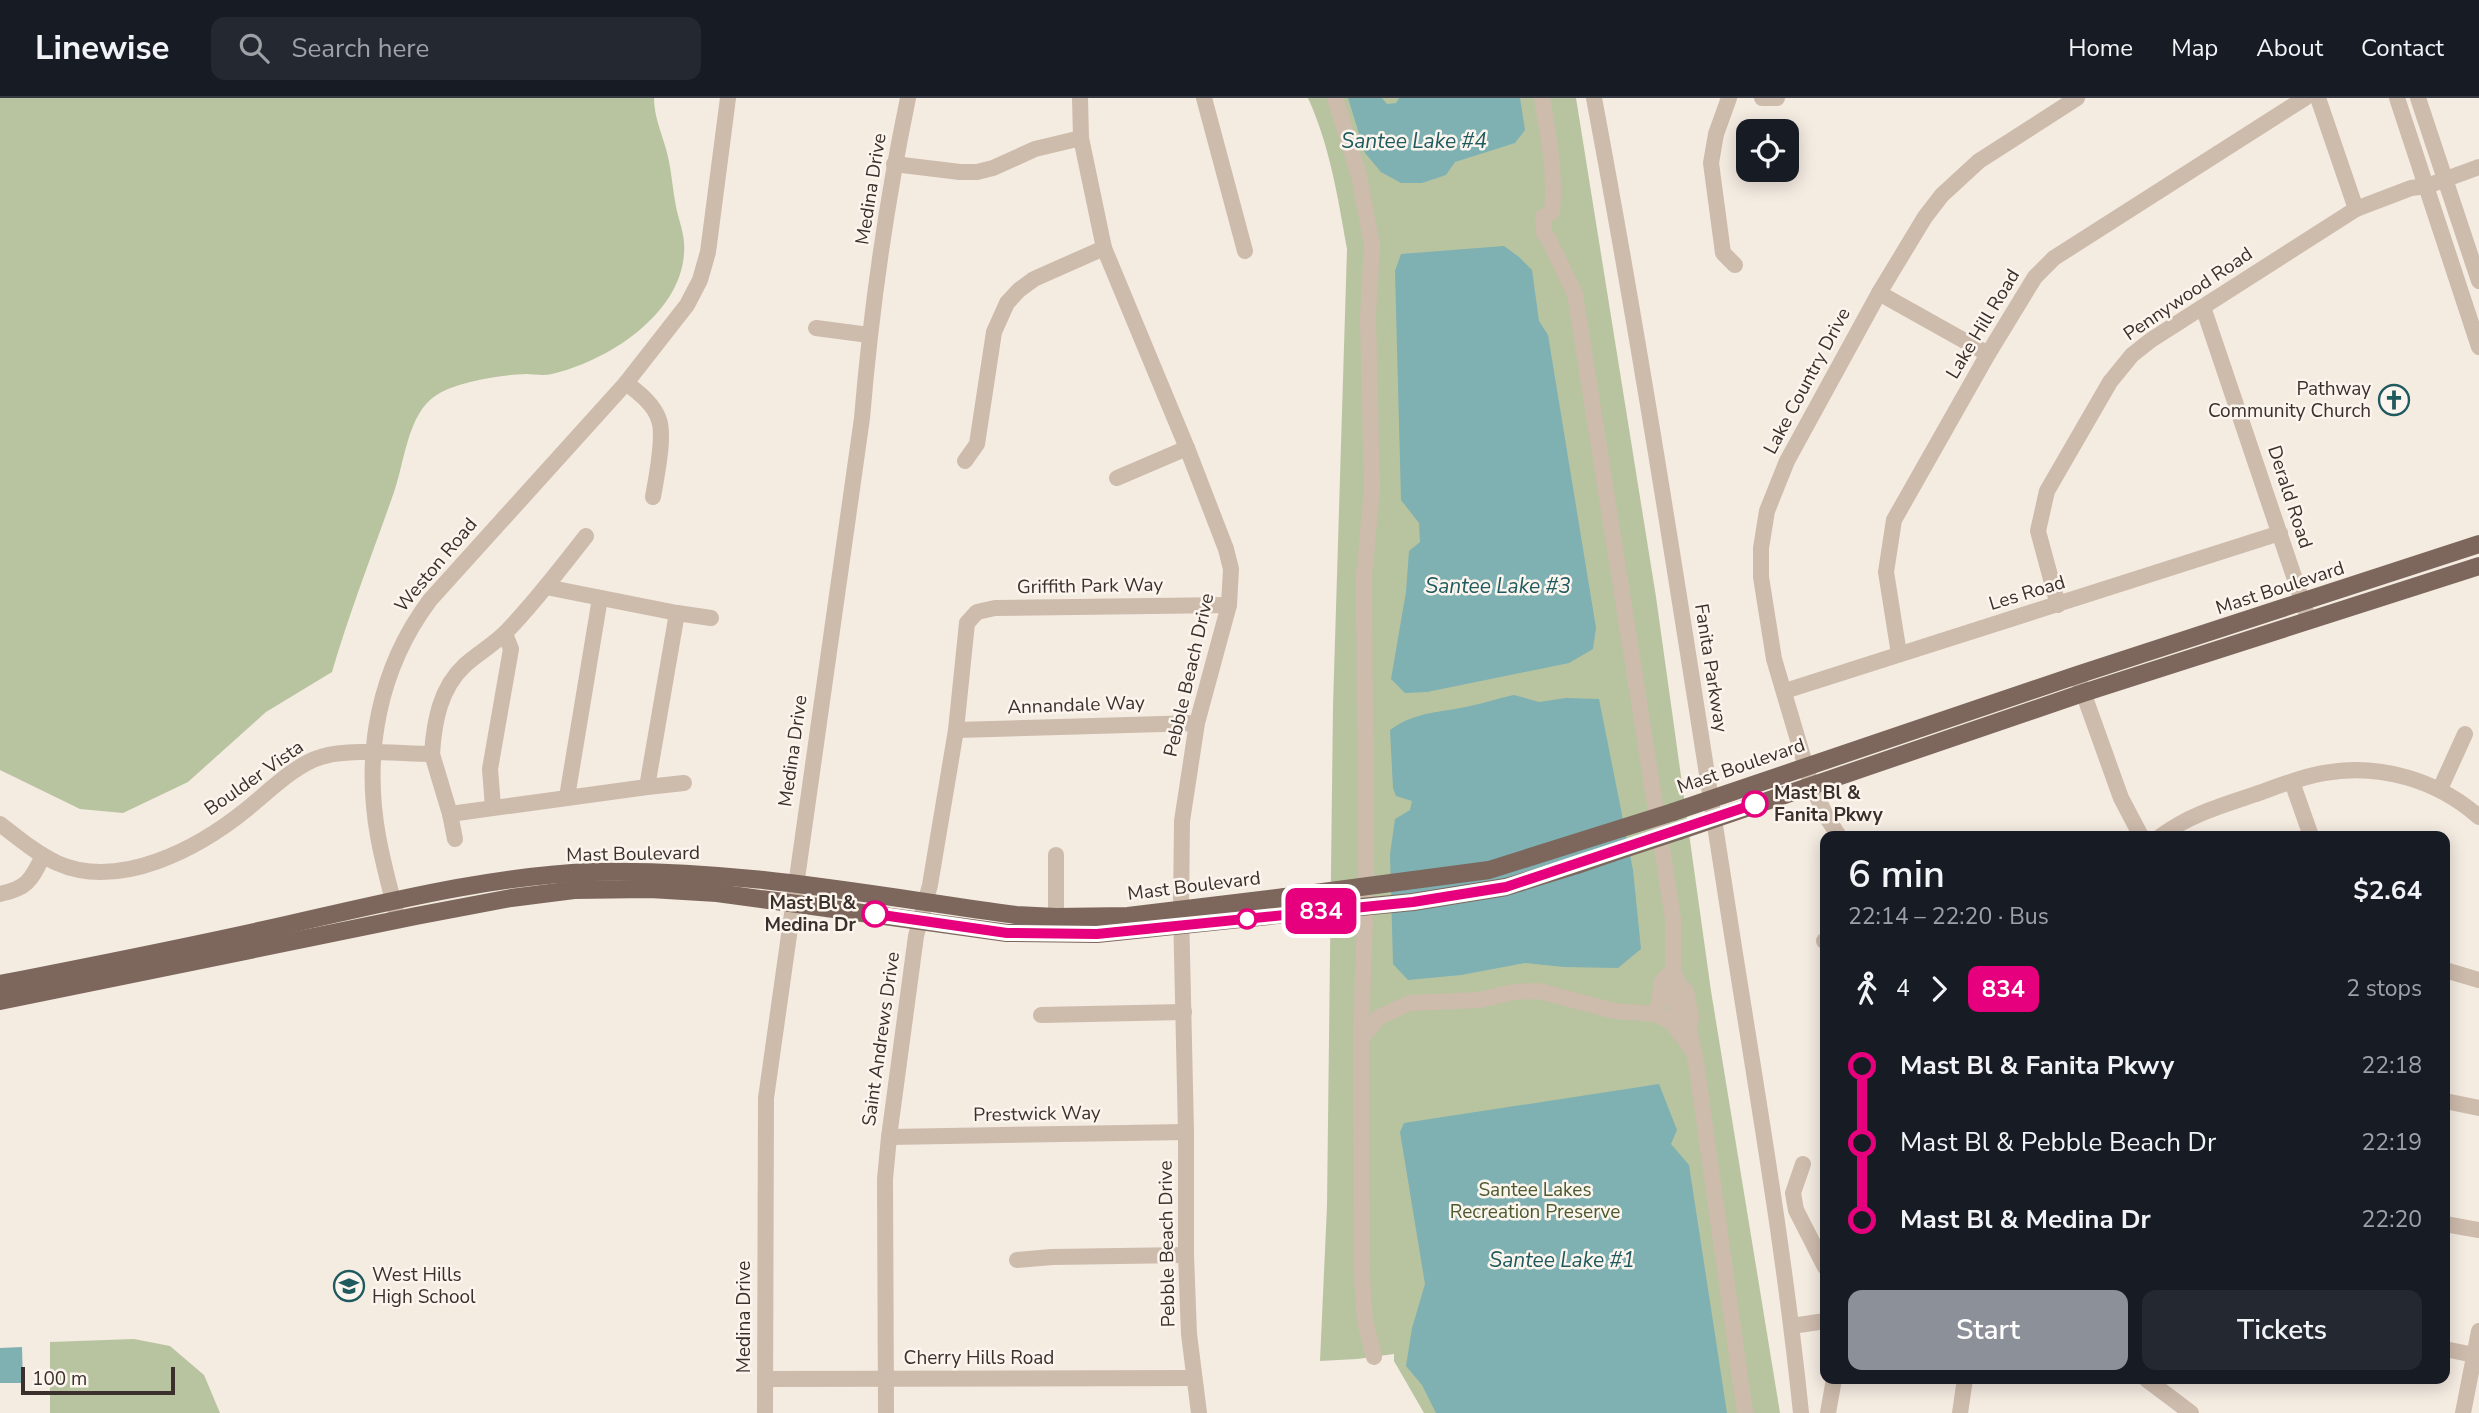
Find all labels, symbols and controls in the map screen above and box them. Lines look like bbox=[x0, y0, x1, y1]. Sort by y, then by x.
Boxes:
search box bbox=[211, 17, 701, 80]
text: Linewise bbox=[35, 26, 169, 71]
icon: search bbox=[235, 29, 273, 67]
text: Search here bbox=[291, 31, 429, 66]
text: Home bbox=[2068, 32, 2133, 64]
text: Map bbox=[2171, 32, 2218, 64]
text: About bbox=[2256, 32, 2323, 64]
text: Contact bbox=[2361, 32, 2444, 64]
map controls bbox=[1736, 119, 1799, 182]
button: locate bbox=[1736, 119, 1799, 182]
water label: Santee Lake #4 bbox=[1341, 127, 1487, 155]
street label: Medina Drive bbox=[849, 131, 893, 247]
street label: Pennywood Road bbox=[2118, 241, 2258, 347]
street label: Lake Hill Road bbox=[1940, 264, 2026, 384]
street label: Lake Country Drive bbox=[1757, 303, 1857, 459]
place label: Pathway Community Church bbox=[2208, 376, 2371, 424]
church icon: Pathway Community Church bbox=[2377, 383, 2411, 417]
street label: Derald Road bbox=[2261, 442, 2319, 552]
street label: Weston Road bbox=[389, 512, 483, 618]
street label: Mast Boulevard bbox=[2212, 555, 2348, 621]
street label: Les Road bbox=[1986, 569, 2068, 617]
street label: Griffith Park Way bbox=[1017, 572, 1164, 600]
water label: Santee Lake #3 bbox=[1425, 572, 1571, 600]
street label: Pebble Beach Drive bbox=[1158, 591, 1220, 759]
street label: Fanita Parkway bbox=[1688, 602, 1734, 734]
street label: Annandale Way bbox=[1007, 690, 1145, 720]
street label: Medina Drive bbox=[772, 693, 814, 809]
street label: Mast Boulevard bbox=[1673, 732, 1809, 800]
street label: Boulder Vista bbox=[199, 734, 309, 822]
place label: Mast Bl & Fanita Pkwy bbox=[1774, 780, 1884, 828]
marker: Mast Bl & Fanita Pkwy bbox=[1742, 791, 1768, 817]
street label: Mast Boulevard bbox=[566, 840, 700, 868]
text: 6 min bbox=[1848, 849, 1945, 900]
street label: Mast Boulevard bbox=[1126, 865, 1262, 907]
text: $2.64 bbox=[2353, 873, 2422, 908]
line badge: 834 bbox=[1281, 888, 1361, 934]
place label: Mast Bl & Medina Dr bbox=[764, 890, 857, 938]
text: 834 bbox=[1299, 895, 1343, 927]
marker: Mast Bl & Medina Dr bbox=[862, 901, 888, 927]
text: 22:14 – 22:20 · Bus bbox=[1848, 901, 2049, 932]
unlabelled marker bbox=[1237, 909, 1257, 929]
street label: Saint Andrews Drive bbox=[856, 950, 906, 1128]
icon: walk bbox=[1848, 970, 1886, 1008]
icon: forward bbox=[1920, 970, 1958, 1008]
text: 4 bbox=[1896, 973, 1910, 1004]
text: 834 bbox=[1982, 973, 2025, 1005]
text: 2 stops bbox=[2346, 973, 2422, 1004]
text: Mast Bl & Fanita Pkwy bbox=[1900, 1048, 2174, 1083]
text: 22:18 bbox=[2362, 1050, 2422, 1081]
street label: Prestwick Way bbox=[973, 1100, 1101, 1128]
text: Mast Bl & Pebble Beach Dr bbox=[1900, 1125, 2216, 1160]
text: 22:19 bbox=[2362, 1127, 2422, 1158]
street label: Pebble Beach Drive bbox=[1153, 1160, 1181, 1328]
park label: Santee Lakes Recreation Preserve bbox=[1450, 1177, 1620, 1225]
text: Mast Bl & Medina Dr bbox=[1900, 1202, 2151, 1237]
text: 22:20 bbox=[2362, 1204, 2422, 1235]
water label: Santee Lake #1 bbox=[1489, 1246, 1635, 1274]
street label: Medina Drive bbox=[731, 1261, 757, 1373]
place label: West Hills High School bbox=[372, 1262, 476, 1310]
school or university icon: West Hills High School bbox=[332, 1269, 366, 1303]
button: Start bbox=[1848, 1290, 2128, 1370]
button: Tickets bbox=[2142, 1290, 2422, 1370]
street label: Cherry Hills Road bbox=[904, 1345, 1054, 1371]
scale bar bbox=[21, 1364, 175, 1396]
text: 100 m bbox=[32, 1366, 87, 1392]

